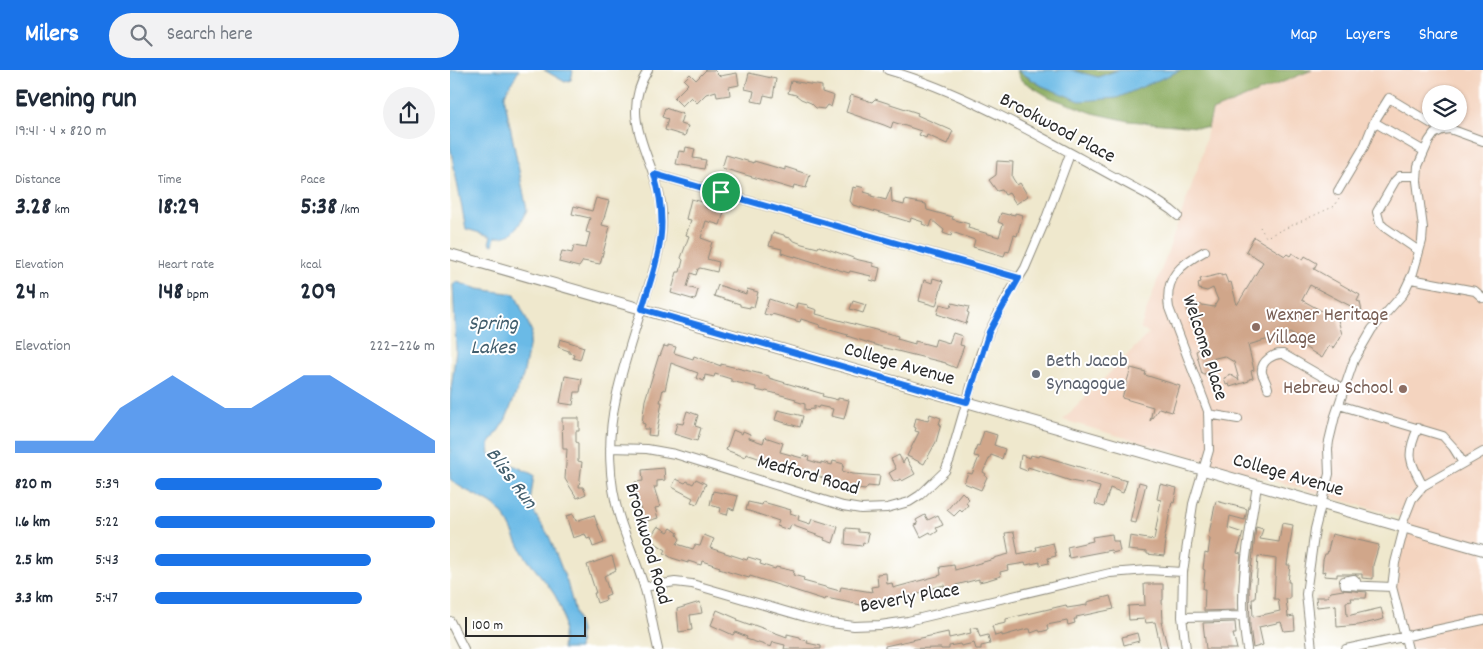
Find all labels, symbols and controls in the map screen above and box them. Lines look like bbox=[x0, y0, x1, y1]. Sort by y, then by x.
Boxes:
search box bbox=[109, 13, 459, 58]
text: Milers bbox=[25, 18, 79, 52]
icon: search bbox=[127, 21, 155, 49]
text: Search here bbox=[167, 22, 253, 49]
text: Map bbox=[1290, 23, 1317, 48]
text: Layers bbox=[1345, 23, 1391, 48]
text: Share bbox=[1419, 23, 1458, 48]
text: Evening run bbox=[15, 81, 137, 121]
map controls bbox=[1422, 85, 1467, 130]
button: layers bbox=[1422, 85, 1467, 130]
button: share bbox=[383, 87, 435, 139]
street label: Brookwood Place bbox=[994, 87, 1120, 171]
text: 19:41 · 4 × 820 m bbox=[15, 120, 107, 143]
text: Distance bbox=[15, 170, 61, 190]
text: Time bbox=[158, 170, 182, 190]
text: Pace bbox=[300, 170, 325, 190]
pin bbox=[700, 171, 742, 213]
icon: arrive bbox=[707, 178, 735, 206]
text: 3.28 bbox=[15, 190, 51, 226]
text: 18:29 bbox=[158, 190, 200, 226]
text: 5:38 bbox=[300, 190, 337, 226]
text: km bbox=[51, 200, 70, 220]
text: /km bbox=[337, 200, 360, 220]
text: Elevation bbox=[15, 255, 64, 275]
text: Heart rate bbox=[158, 255, 214, 275]
text: kcal bbox=[300, 255, 322, 275]
text: 24 bbox=[15, 275, 36, 311]
text: 148 bbox=[158, 275, 184, 311]
text: 209 bbox=[300, 275, 336, 311]
text: m bbox=[36, 285, 49, 305]
text: bpm bbox=[184, 285, 209, 305]
street label: Welcome Place bbox=[1174, 292, 1234, 404]
place label: Wexner Heritage Village bbox=[1266, 302, 1388, 353]
water label: Spring Lakes bbox=[468, 310, 519, 364]
marker: Wexner Heritage Village bbox=[1250, 321, 1262, 333]
text: Elevation bbox=[15, 335, 71, 358]
text: 222–226 m bbox=[370, 335, 435, 358]
street label: College Avenue bbox=[840, 336, 958, 394]
place label: Beth Jacob Synagogue bbox=[1046, 348, 1128, 399]
marker: Beth Jacob Synagogue bbox=[1030, 368, 1042, 380]
place label: Hebrew School bbox=[1283, 375, 1393, 403]
marker: Hebrew School bbox=[1397, 383, 1409, 395]
water label: Bliss Run bbox=[477, 442, 544, 517]
street label: College Avenue bbox=[1229, 447, 1347, 505]
street label: Medford Road bbox=[754, 448, 862, 504]
text: 820 m bbox=[15, 473, 52, 496]
text: 5:39 bbox=[95, 473, 120, 496]
street label: Brookwood Road bbox=[616, 480, 678, 608]
text: 1.6 km bbox=[15, 511, 50, 534]
text: 5:22 bbox=[95, 511, 119, 534]
text: 2.5 km bbox=[15, 549, 53, 572]
text: 5:43 bbox=[95, 549, 119, 572]
street label: Beverly Place bbox=[858, 576, 962, 621]
text: 3.3 km bbox=[15, 587, 53, 610]
text: 5:47 bbox=[95, 587, 118, 610]
scale bar bbox=[465, 614, 586, 637]
text: 100 m bbox=[472, 616, 503, 636]

